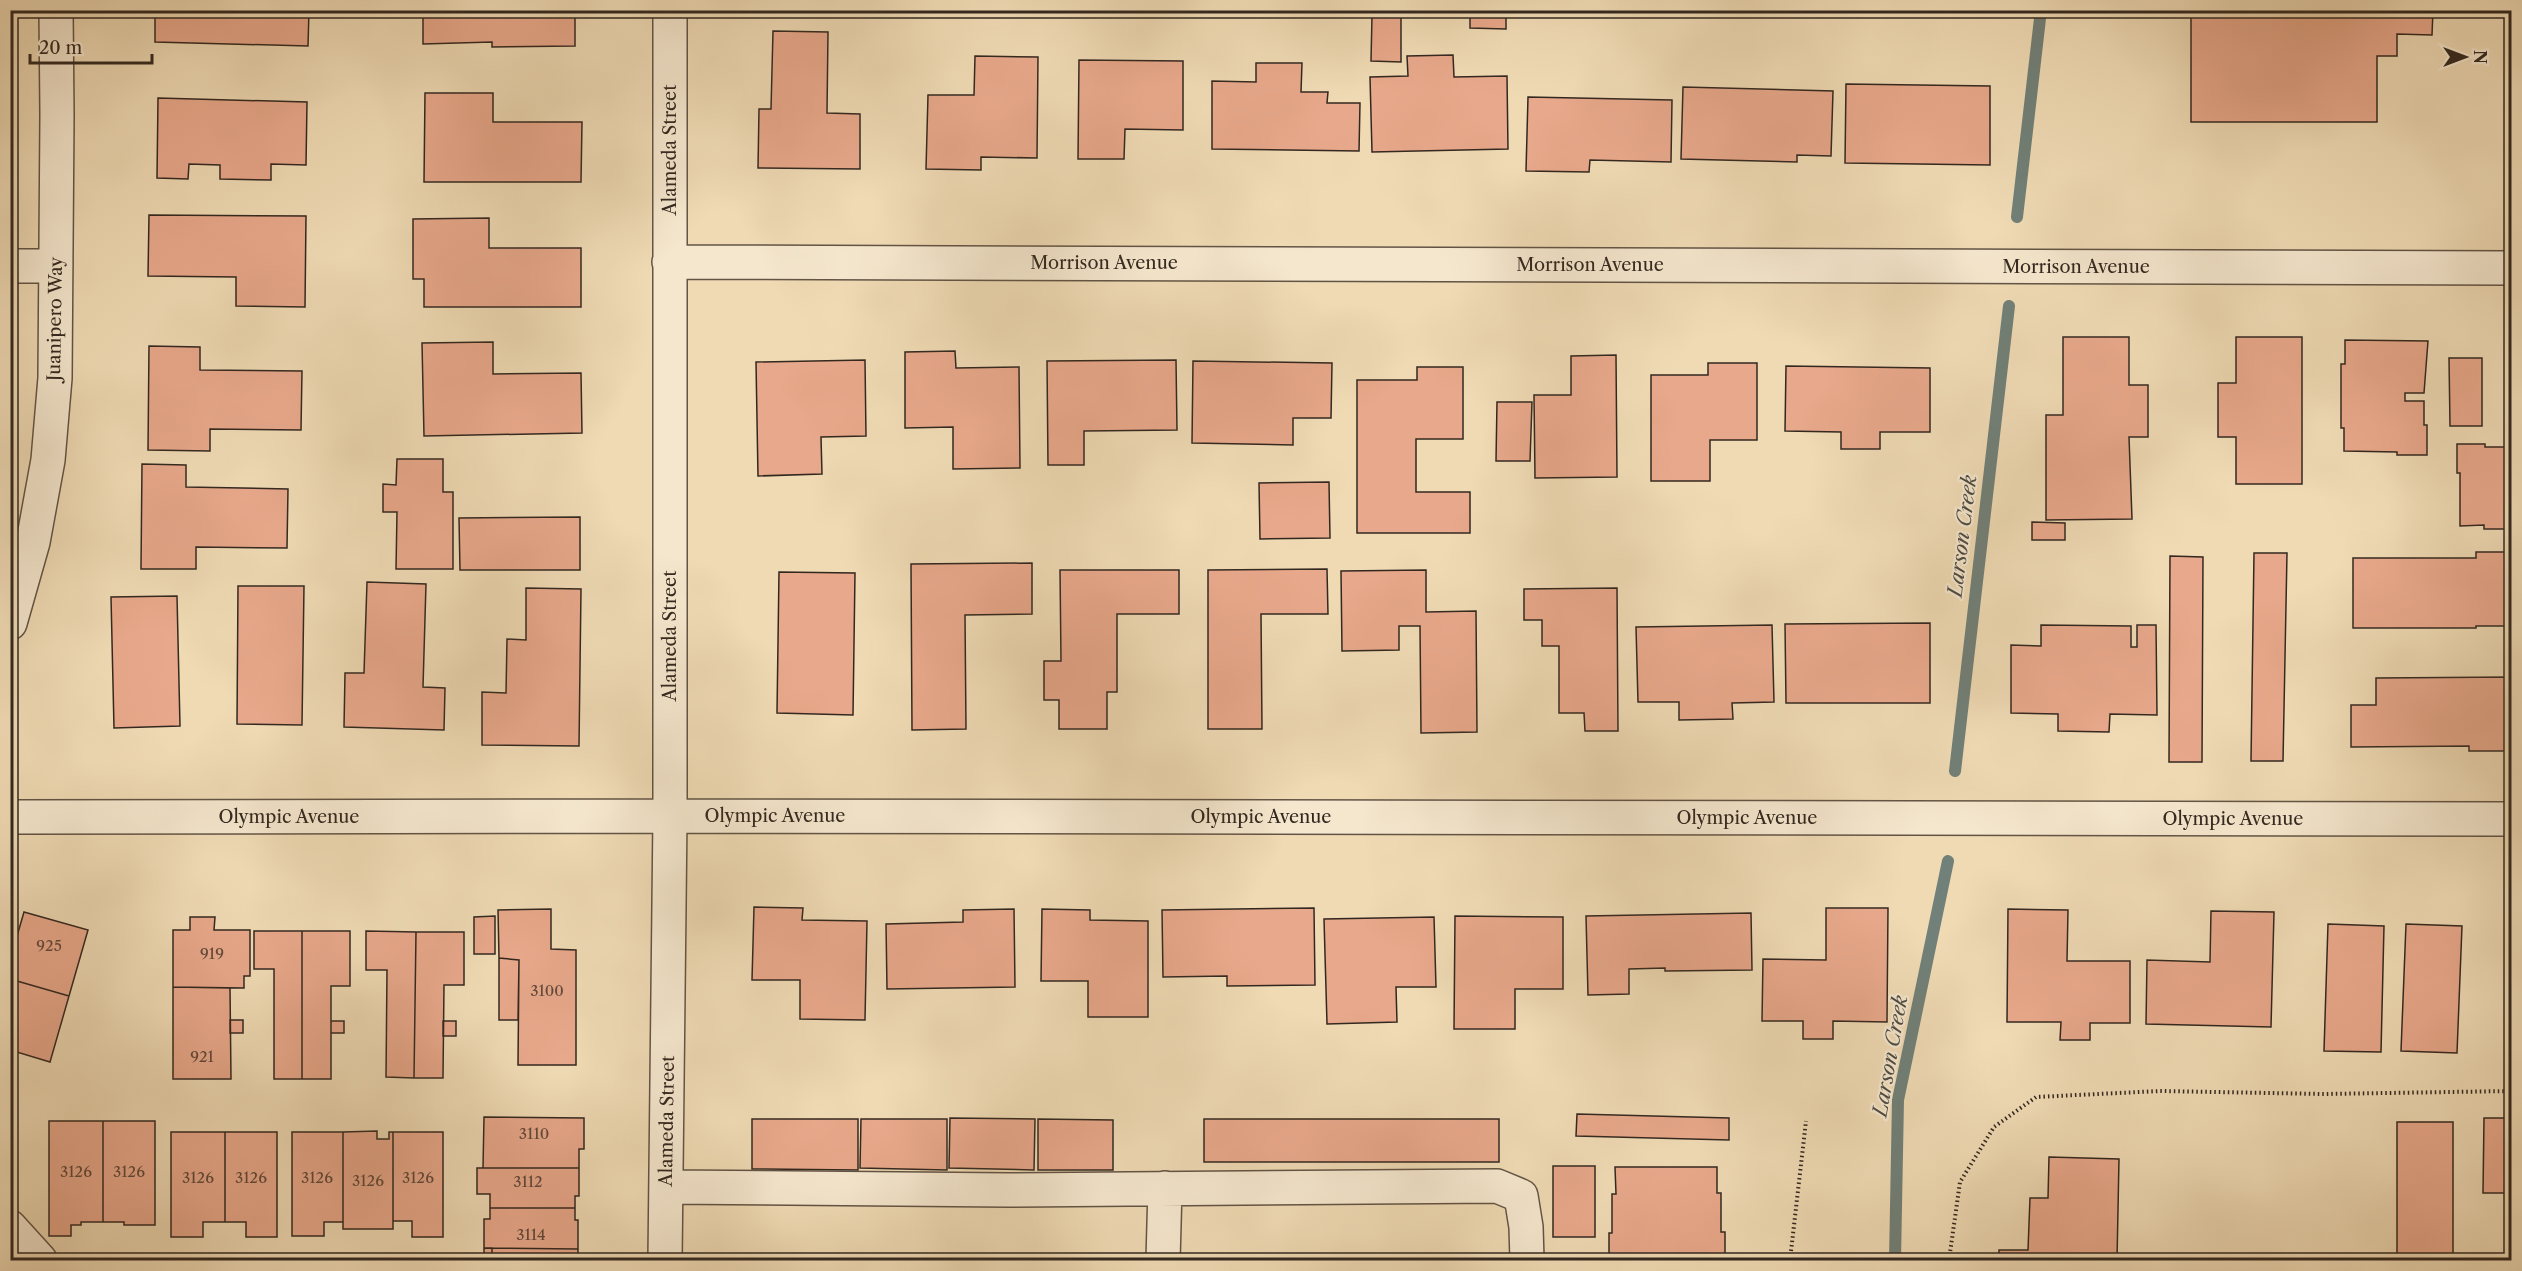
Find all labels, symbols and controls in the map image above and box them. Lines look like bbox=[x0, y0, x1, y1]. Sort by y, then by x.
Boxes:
scale bar bbox=[30, 27, 152, 65]
north arrow bbox=[2435, 27, 2495, 87]
text: 20 m bbox=[39, 37, 83, 59]
text: N bbox=[2470, 50, 2490, 64]
street label: Alameda Street bbox=[659, 84, 681, 217]
street label: Morrison Avenue bbox=[1030, 252, 1178, 274]
street label: Morrison Avenue bbox=[1516, 254, 1664, 276]
street label: Juanipero Way bbox=[43, 256, 67, 384]
street label: Morrison Avenue bbox=[2002, 256, 2150, 278]
water label: Larson Creek bbox=[1942, 473, 1981, 600]
street label: Alameda Street bbox=[659, 570, 681, 703]
street label: Olympic Avenue bbox=[705, 805, 845, 827]
street label: Olympic Avenue bbox=[219, 806, 359, 828]
street label: Olympic Avenue bbox=[1191, 806, 1331, 828]
street label: Olympic Avenue bbox=[1677, 807, 1817, 829]
street label: Olympic Avenue bbox=[2163, 808, 2303, 830]
house number: 925 bbox=[36, 936, 62, 955]
house number: 919 bbox=[200, 944, 224, 963]
house number: 3100 bbox=[530, 981, 564, 1000]
water label: Larson Creek bbox=[1867, 993, 1913, 1121]
house number: 921 bbox=[190, 1047, 215, 1066]
street label: Alameda Street bbox=[655, 1055, 679, 1188]
house number: 3110 bbox=[519, 1124, 549, 1143]
house number: 3126 bbox=[60, 1162, 92, 1181]
house number: 3126 bbox=[113, 1162, 145, 1181]
house number: 3126 bbox=[182, 1168, 214, 1187]
house number: 3126 bbox=[235, 1168, 267, 1187]
house number: 3126 bbox=[301, 1168, 333, 1187]
house number: 3126 bbox=[402, 1168, 434, 1187]
house number: 3126 bbox=[352, 1171, 384, 1190]
house number: 3112 bbox=[513, 1172, 543, 1191]
house number: 3114 bbox=[516, 1225, 546, 1244]

